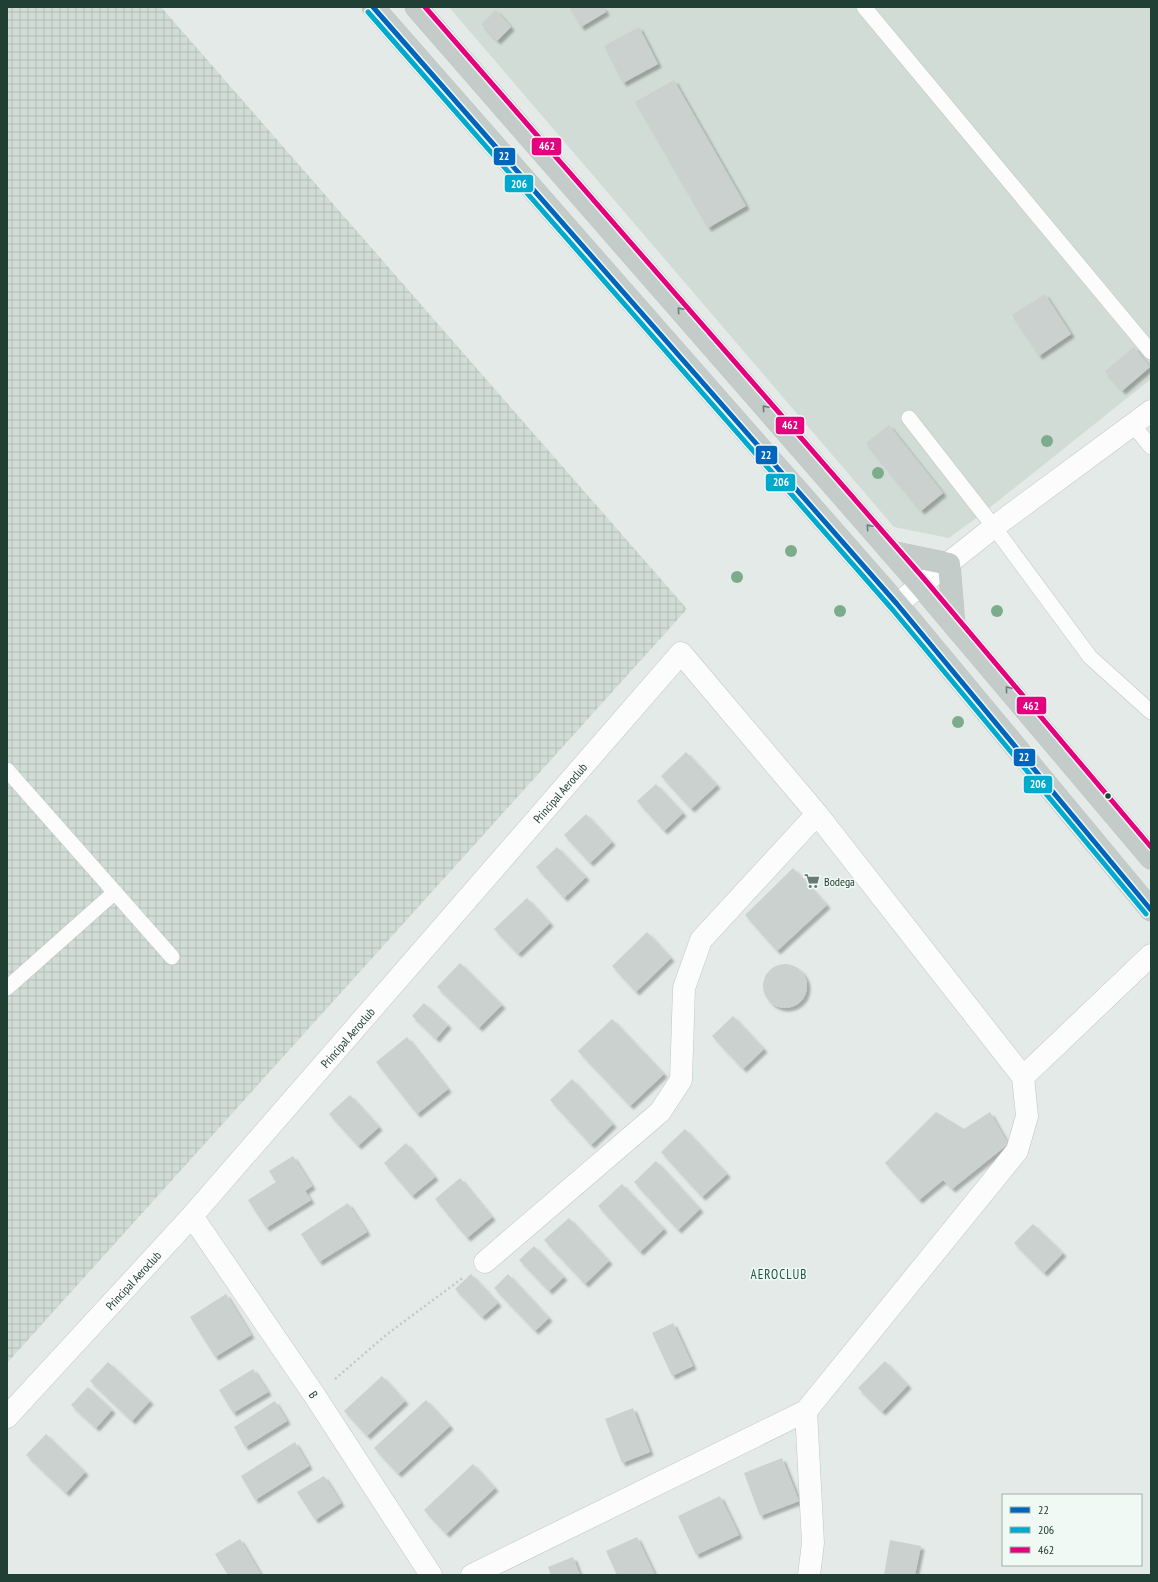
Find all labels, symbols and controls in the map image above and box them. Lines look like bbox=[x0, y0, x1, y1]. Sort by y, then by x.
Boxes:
line badge: 462 bbox=[531, 137, 562, 156]
text: 462 bbox=[539, 139, 555, 153]
line badge: 22 bbox=[493, 147, 516, 166]
text: 22 bbox=[499, 149, 509, 163]
line badge: 206 bbox=[504, 174, 534, 193]
text: 206 bbox=[511, 177, 527, 191]
one-way arrow bbox=[677, 307, 684, 315]
one-way arrow bbox=[762, 405, 770, 413]
line badge: 462 bbox=[775, 416, 805, 435]
text: 462 bbox=[782, 418, 798, 432]
line badge: 22 bbox=[755, 445, 778, 465]
text: 22 bbox=[761, 448, 771, 462]
line badge: 206 bbox=[765, 473, 796, 492]
text: 206 bbox=[773, 475, 789, 489]
one-way arrow bbox=[866, 524, 873, 532]
one-way arrow bbox=[1006, 687, 1013, 694]
line badge: 462 bbox=[1016, 696, 1047, 715]
text: 462 bbox=[1023, 699, 1039, 713]
line badge: 22 bbox=[1013, 748, 1036, 767]
text: 22 bbox=[1019, 750, 1029, 764]
street label: Principal Aeroclub bbox=[530, 759, 590, 826]
line badge: 206 bbox=[1023, 775, 1053, 794]
text: 206 bbox=[1030, 777, 1046, 791]
unlabelled marker bbox=[1103, 791, 1113, 801]
supermarket icon: Bodega bbox=[803, 872, 821, 890]
place label: Bodega bbox=[824, 874, 855, 889]
street label: Principal Aeroclub bbox=[317, 1004, 377, 1070]
street label: Principal Aeroclub bbox=[102, 1248, 164, 1313]
district label: AEROCLUB bbox=[751, 1266, 807, 1283]
street label: B bbox=[306, 1388, 322, 1401]
legend bbox=[1002, 1494, 1142, 1566]
text: 22 bbox=[1038, 1502, 1049, 1517]
text: 206 bbox=[1038, 1522, 1054, 1537]
text: 462 bbox=[1038, 1542, 1054, 1557]

